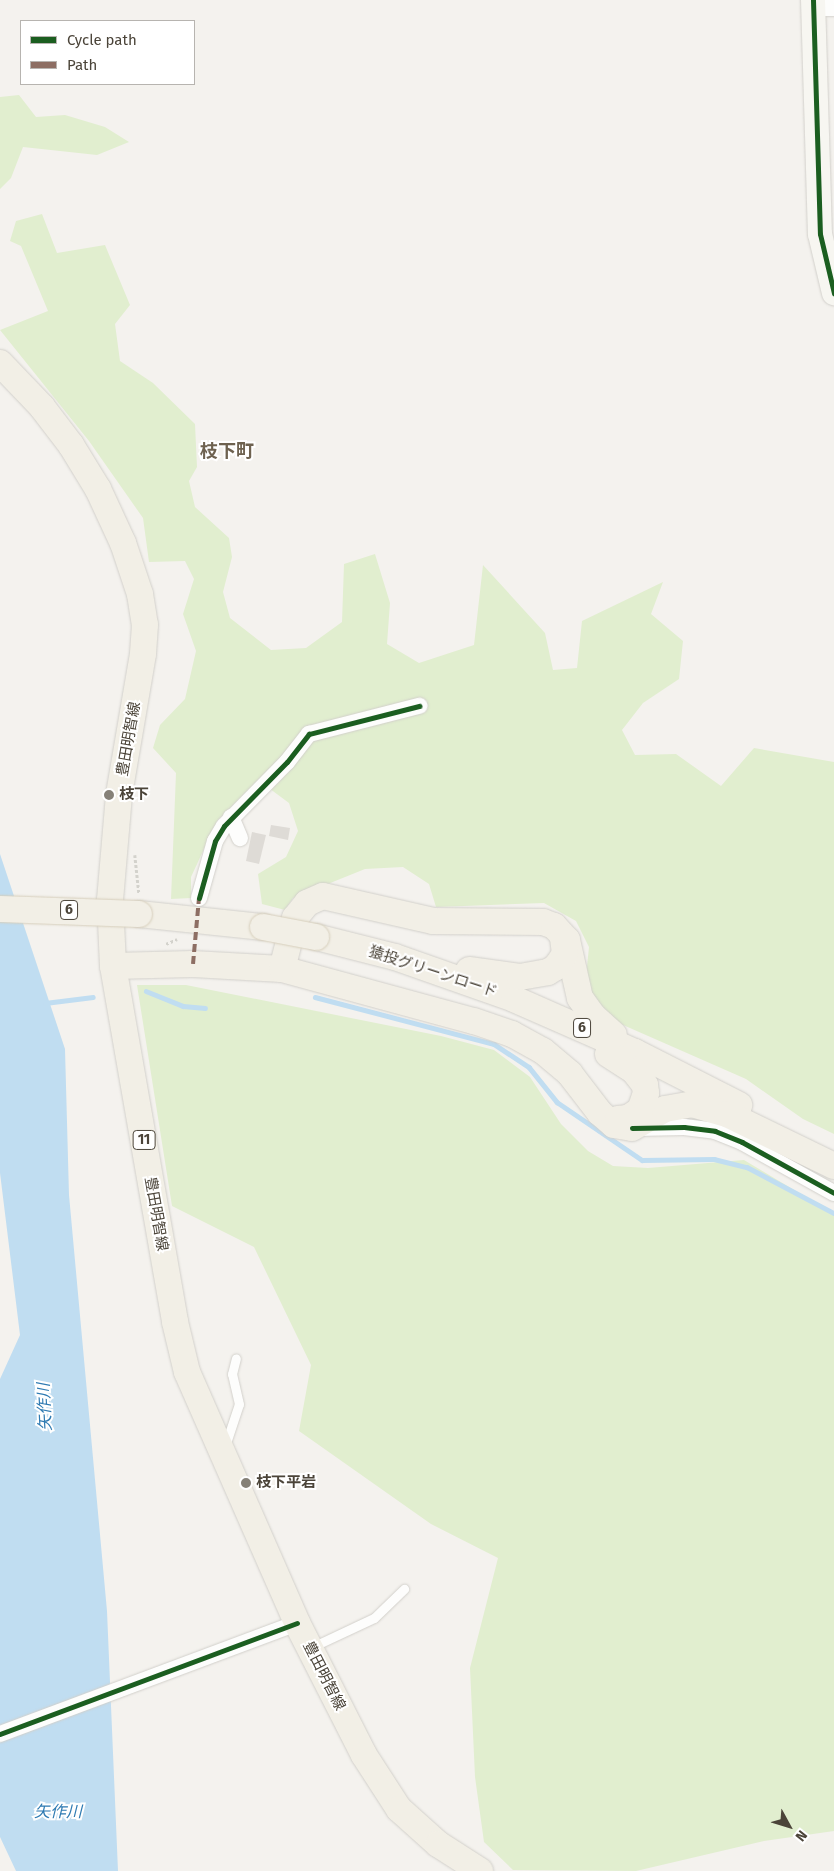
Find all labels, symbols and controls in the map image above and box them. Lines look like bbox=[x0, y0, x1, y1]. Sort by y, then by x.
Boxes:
legend bbox=[20, 20, 195, 85]
text: Cycle path bbox=[67, 31, 137, 49]
text: Path bbox=[67, 56, 97, 74]
district label: 枝下町 bbox=[200, 440, 254, 462]
street label: 豊田明智線 bbox=[114, 701, 144, 777]
place label: 枝下 bbox=[119, 786, 149, 804]
marker: 枝下 bbox=[103, 789, 115, 801]
road number: 6 bbox=[59, 898, 79, 922]
street label: 猿投グリーンロード bbox=[366, 943, 500, 1001]
road number: 6 bbox=[572, 1016, 592, 1040]
road number: 11 bbox=[132, 1128, 156, 1152]
street label: 豊田明智線 bbox=[141, 1176, 171, 1252]
water label: 矢作川 bbox=[34, 1383, 56, 1431]
place label: 枝下平岩 bbox=[256, 1474, 316, 1492]
marker: 枝下平岩 bbox=[240, 1477, 252, 1489]
street label: 豊田明智線 bbox=[299, 1639, 349, 1713]
north arrow bbox=[764, 1801, 814, 1851]
water label: 矢作川 bbox=[34, 1802, 82, 1822]
text: N bbox=[792, 1827, 811, 1845]

